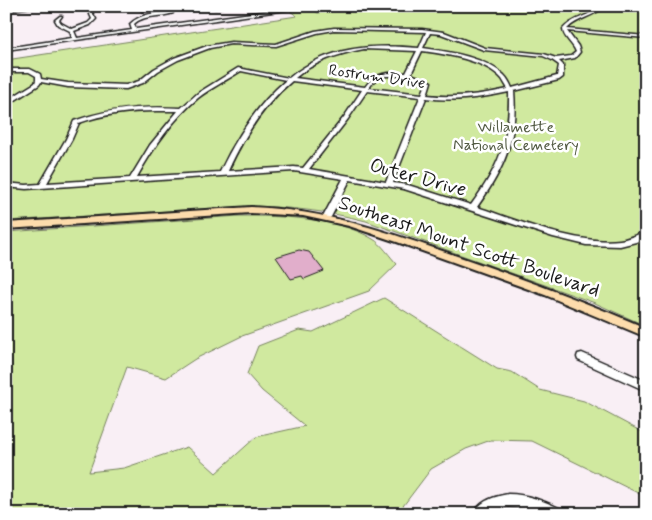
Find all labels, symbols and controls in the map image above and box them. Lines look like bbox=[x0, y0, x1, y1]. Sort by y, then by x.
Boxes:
street label: Rostrum Drive bbox=[327, 60, 427, 94]
park label: Willamette National Cemetery bbox=[453, 117, 579, 156]
street label: Outer Drive bbox=[367, 152, 469, 204]
street label: Southeast Mount Scott Boulevard bbox=[335, 190, 603, 304]

